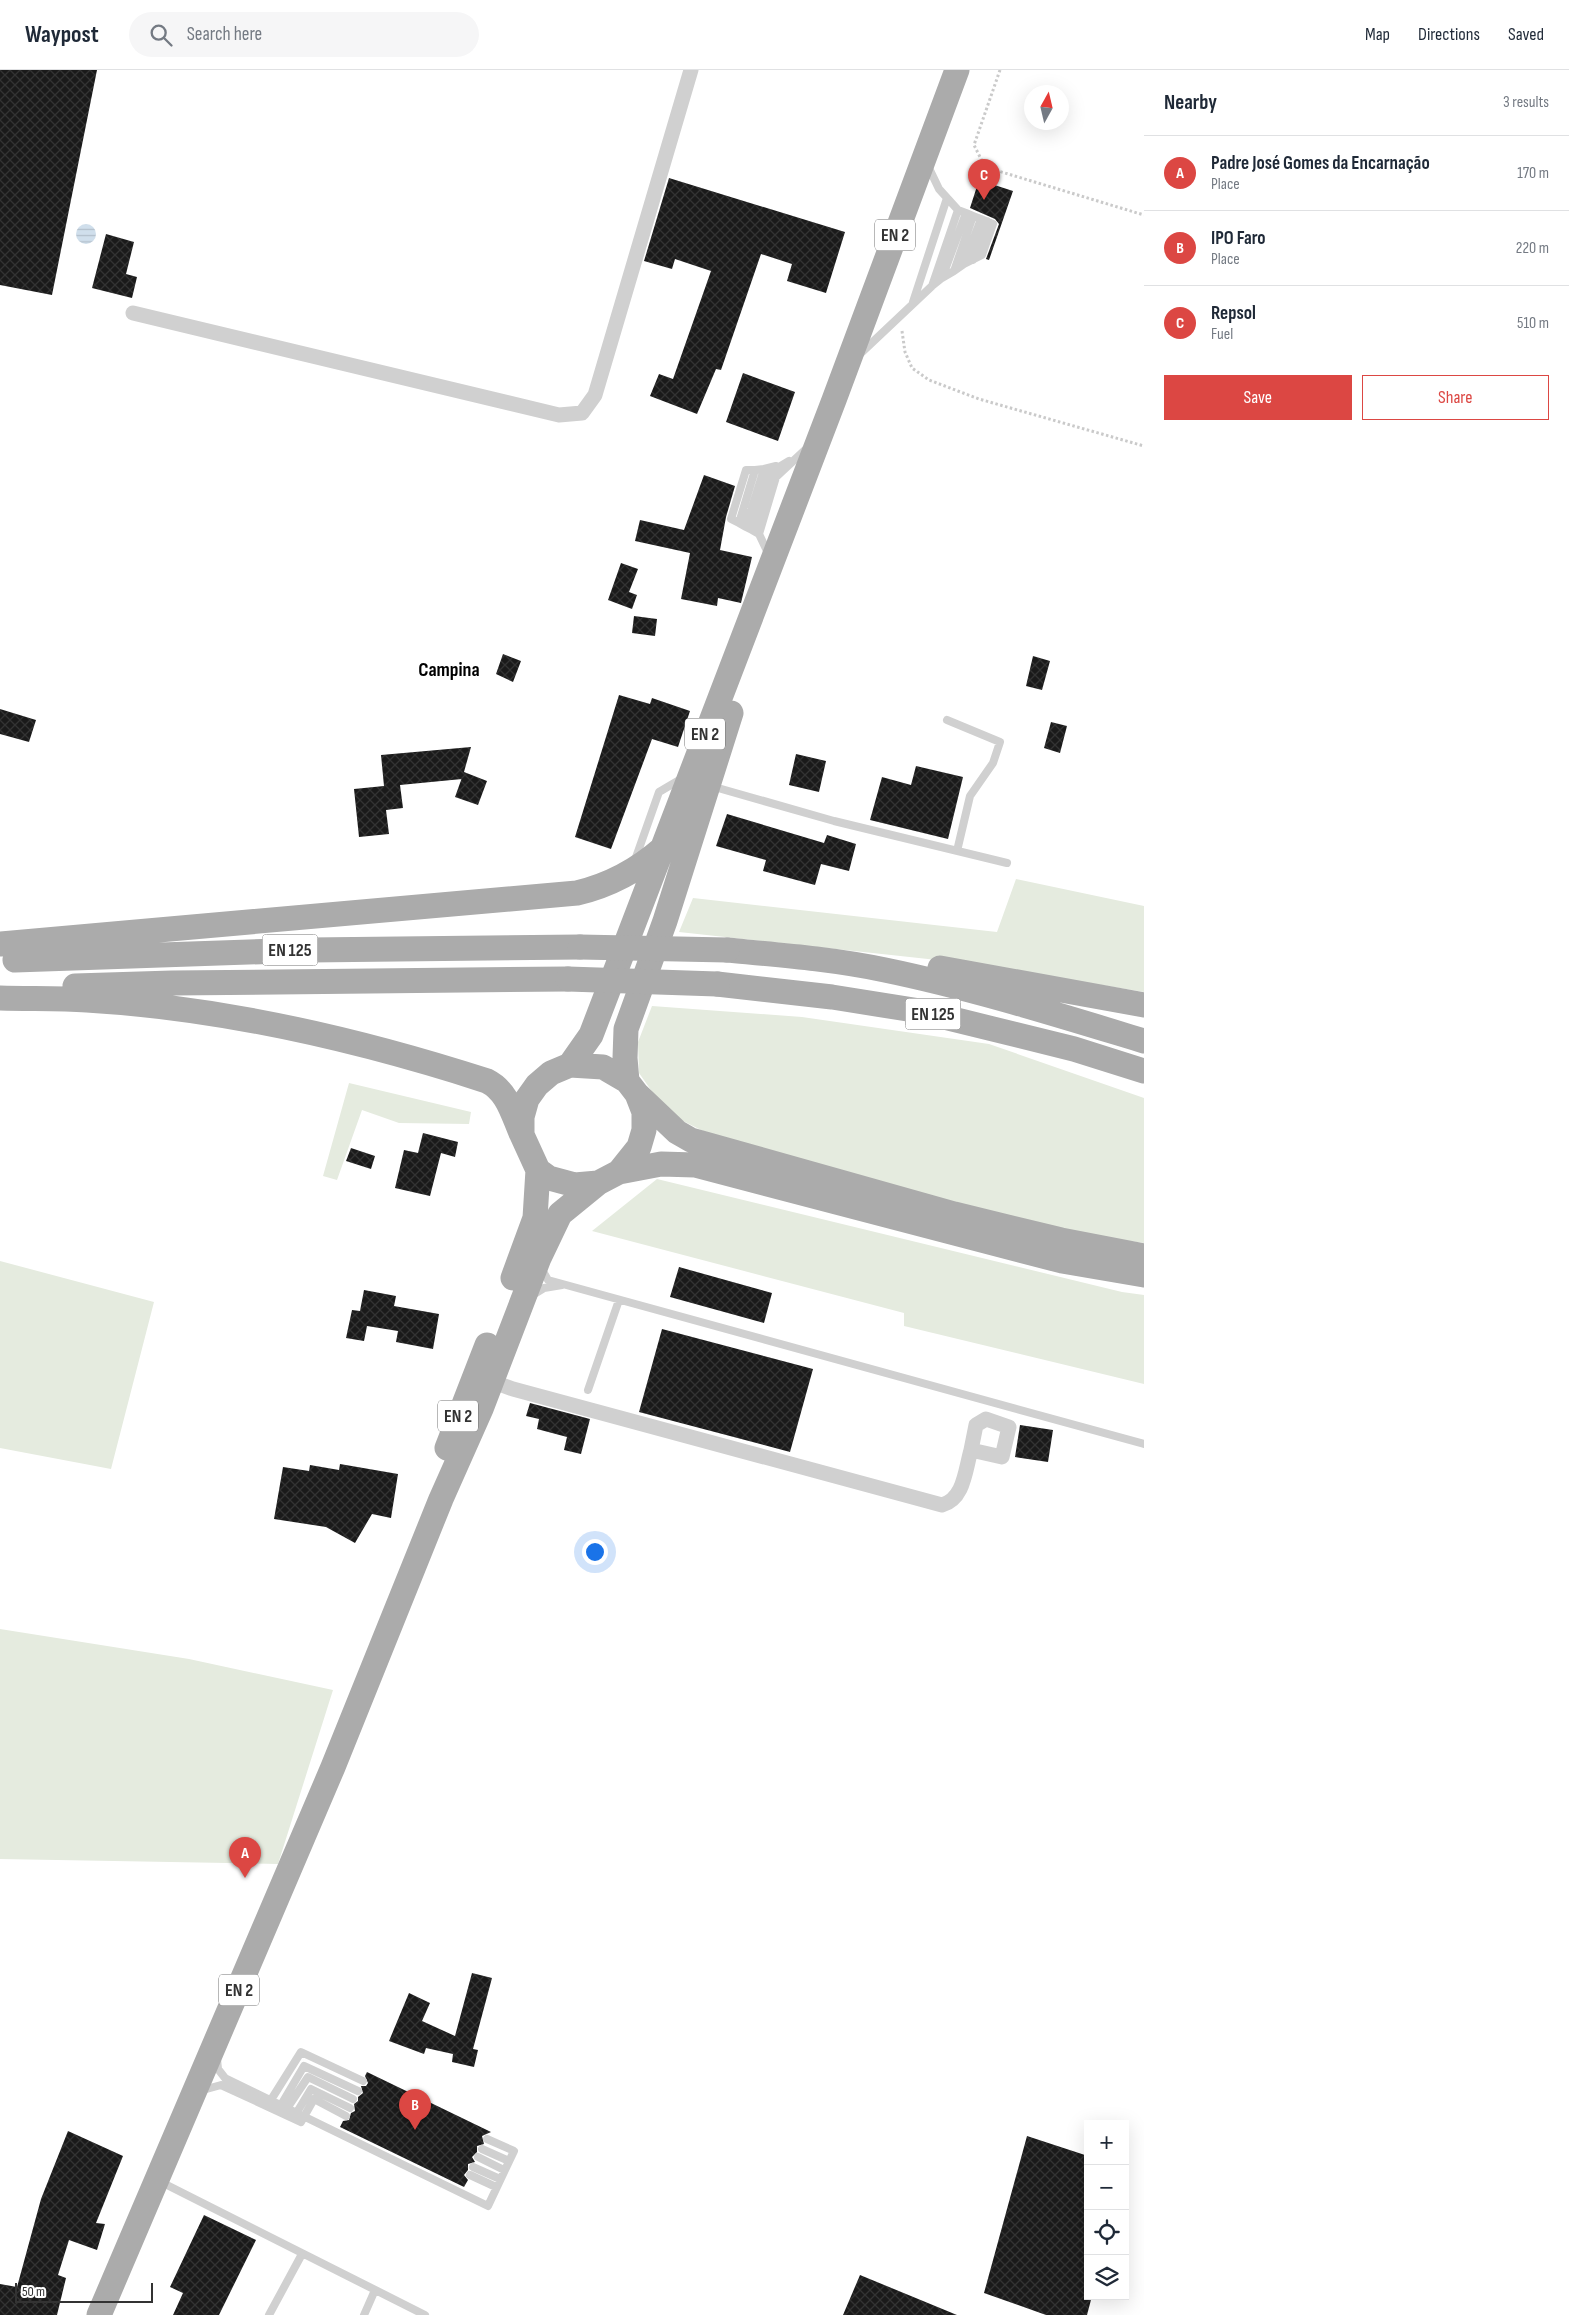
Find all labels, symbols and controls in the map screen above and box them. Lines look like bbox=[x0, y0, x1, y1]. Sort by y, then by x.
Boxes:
search box bbox=[129, 12, 479, 57]
text: Waypost bbox=[25, 20, 99, 49]
icon: search bbox=[147, 21, 175, 49]
text: Search here bbox=[187, 23, 262, 46]
text: Map bbox=[1365, 24, 1390, 45]
text: Directions bbox=[1418, 24, 1480, 45]
text: Saved bbox=[1508, 24, 1544, 45]
north arrow bbox=[1024, 85, 1069, 130]
text: Nearby bbox=[1164, 90, 1217, 115]
text: 3 results bbox=[1503, 93, 1549, 112]
text: Padre José Gomes da Encarnação bbox=[1211, 152, 1430, 175]
pin: C bbox=[968, 159, 1000, 200]
text: A bbox=[1176, 164, 1184, 183]
text: 170 m bbox=[1517, 164, 1549, 183]
text: Place bbox=[1211, 175, 1240, 194]
road number: EN 2 bbox=[875, 220, 915, 250]
text: IPO Faro bbox=[1211, 227, 1266, 250]
text: B bbox=[1176, 239, 1184, 258]
text: 220 m bbox=[1516, 239, 1549, 258]
text: Place bbox=[1211, 250, 1240, 269]
text: Repsol bbox=[1211, 302, 1256, 325]
text: C bbox=[1176, 314, 1184, 333]
text: 510 m bbox=[1517, 314, 1549, 333]
text: Fuel bbox=[1211, 325, 1233, 344]
button: Save bbox=[1164, 375, 1352, 420]
button: Share bbox=[1362, 375, 1549, 420]
district label: Campina bbox=[418, 658, 480, 682]
road number: EN 2 bbox=[685, 719, 725, 750]
road number: EN 125 bbox=[262, 934, 318, 966]
road number: EN 125 bbox=[906, 999, 960, 1030]
road number: EN 2 bbox=[438, 1400, 478, 1432]
your location bbox=[582, 1539, 608, 1565]
pin: A bbox=[229, 1837, 261, 1878]
road number: EN 2 bbox=[219, 1974, 259, 2006]
pin: B bbox=[399, 2089, 431, 2130]
map controls bbox=[1084, 2120, 1129, 2300]
button: + bbox=[1084, 2120, 1129, 2165]
button: − bbox=[1084, 2165, 1129, 2210]
button: locate bbox=[1084, 2210, 1129, 2255]
button: layers bbox=[1084, 2255, 1129, 2300]
scale bar bbox=[15, 2280, 152, 2303]
text: 50 m bbox=[22, 2283, 45, 2300]

